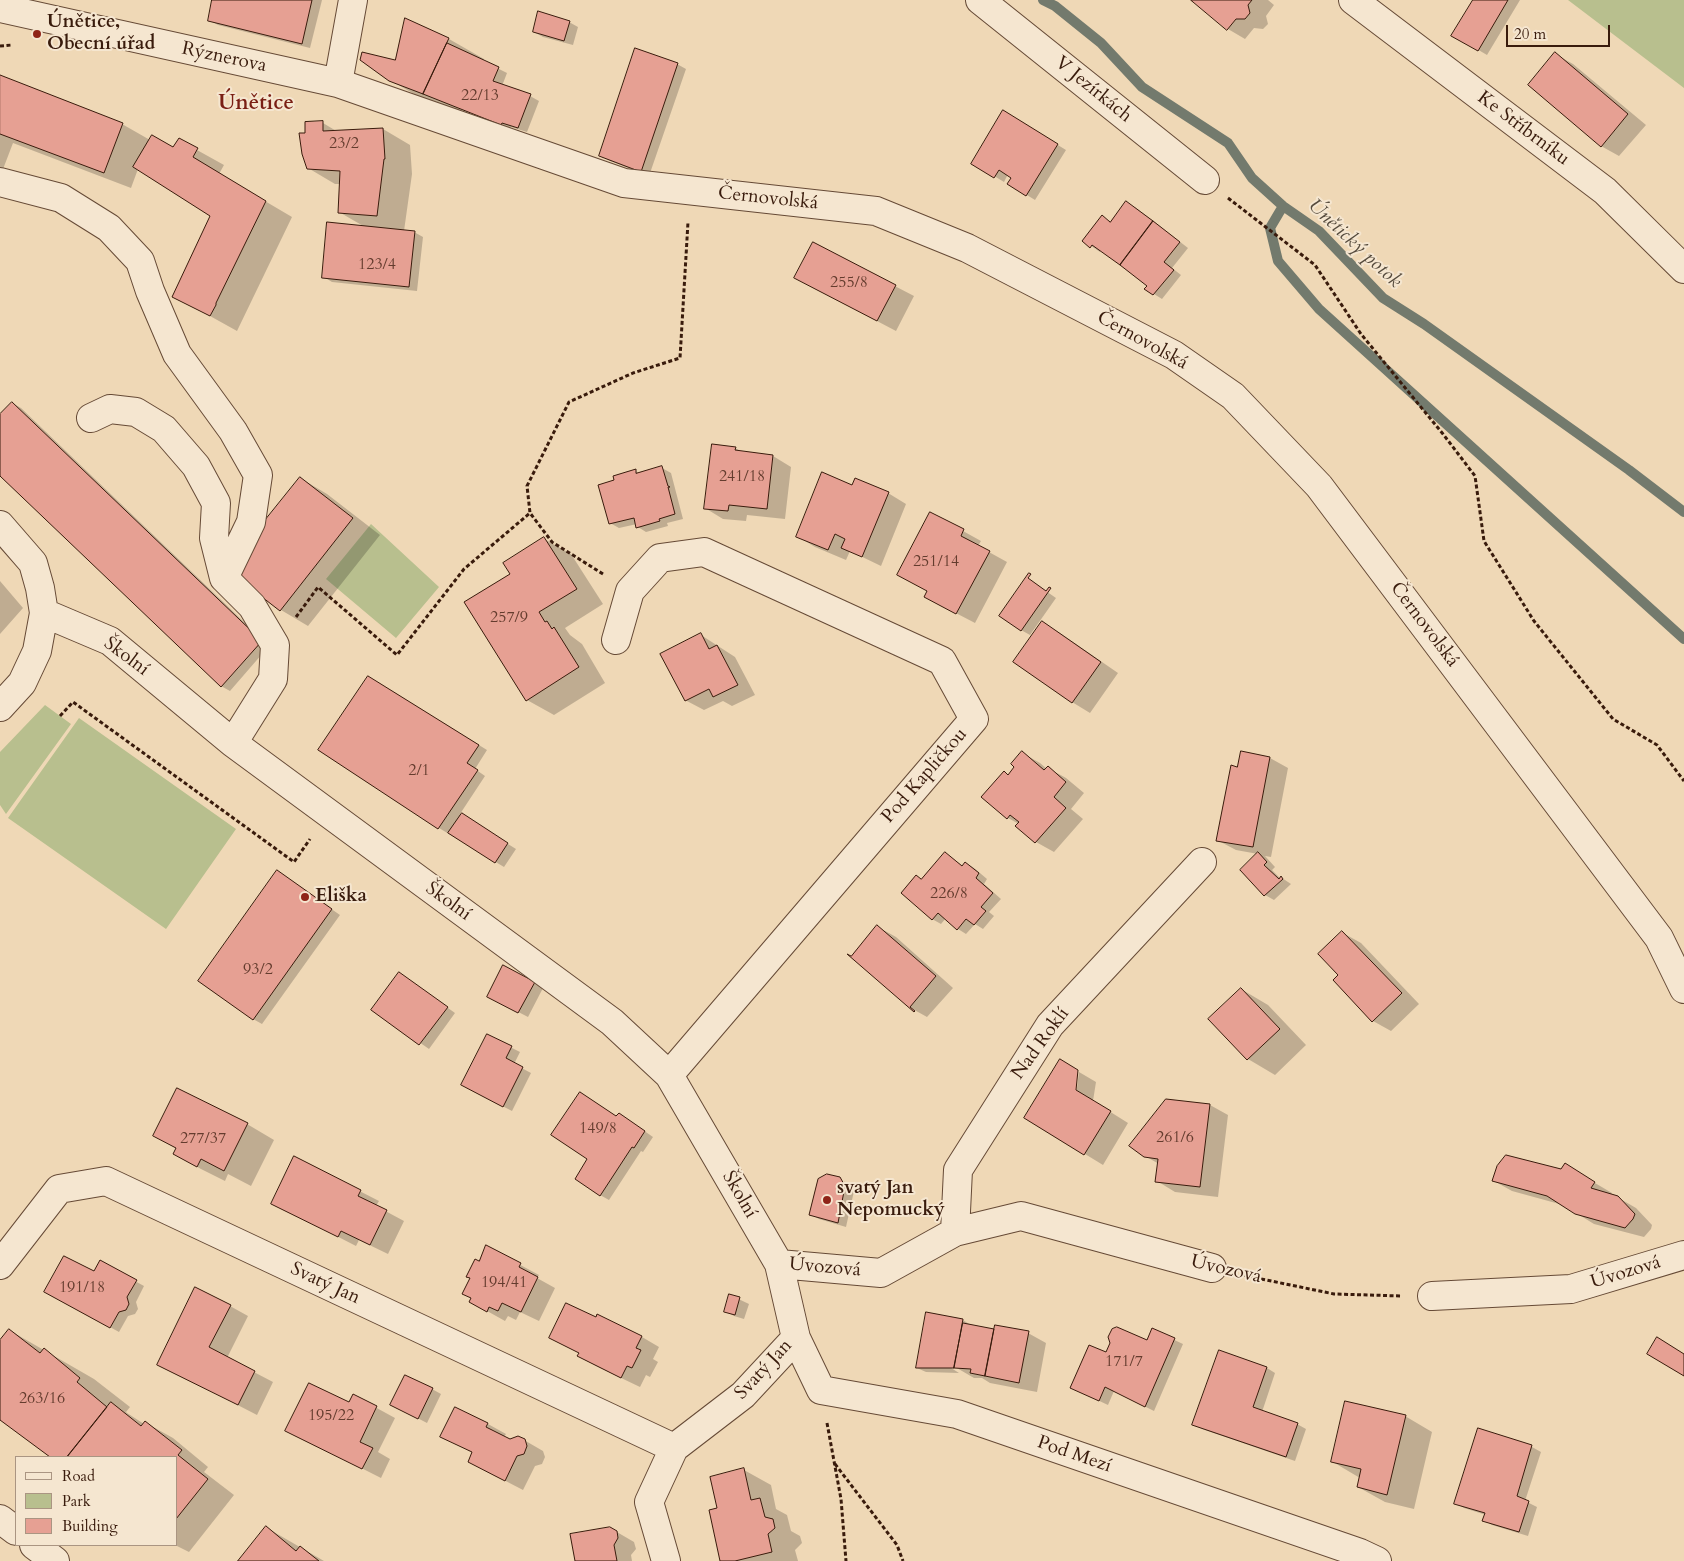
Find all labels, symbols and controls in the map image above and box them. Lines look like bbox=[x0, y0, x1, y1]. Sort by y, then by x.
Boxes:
place label: Únětice, Obecní úřad bbox=[47, 12, 155, 56]
scale bar bbox=[1509, 15, 1613, 47]
text: 20 m bbox=[1514, 24, 1546, 44]
marker: Únětice, Obecní úřad bbox=[31, 28, 43, 40]
street label: Rýznerova bbox=[179, 38, 269, 78]
street label: V Jezírkách bbox=[1050, 52, 1136, 128]
house number: 22/13 bbox=[461, 86, 499, 106]
street label: Ke Stříbrníku bbox=[1472, 87, 1574, 171]
district label: Únětice bbox=[218, 91, 294, 117]
house number: 23/2 bbox=[329, 134, 359, 154]
street label: Černovolská bbox=[717, 182, 819, 216]
water label: Únětický potok bbox=[1302, 194, 1406, 294]
house number: 123/4 bbox=[358, 255, 396, 275]
house number: 255/8 bbox=[830, 273, 868, 293]
street label: Černovolská bbox=[1092, 307, 1192, 375]
house number: 241/18 bbox=[719, 467, 765, 487]
house number: 251/14 bbox=[913, 552, 959, 572]
street label: Černovolská bbox=[1385, 578, 1463, 672]
house number: 257/9 bbox=[490, 608, 528, 628]
street label: Školní bbox=[99, 633, 153, 681]
street label: Pod Kapličkou bbox=[877, 724, 973, 828]
house number: 2/1 bbox=[408, 761, 430, 781]
street label: Školní bbox=[421, 878, 475, 926]
house number: 226/8 bbox=[930, 884, 968, 904]
place label: Eliška bbox=[315, 886, 367, 908]
marker: Eliška bbox=[299, 891, 311, 903]
house number: 93/2 bbox=[243, 960, 273, 980]
street label: Nad Roklí bbox=[1007, 1004, 1075, 1084]
house number: 149/8 bbox=[579, 1119, 617, 1139]
house number: 261/6 bbox=[1156, 1128, 1194, 1148]
house number: 277/37 bbox=[180, 1129, 226, 1149]
street label: Školní bbox=[716, 1167, 762, 1223]
place label: svatý Jan Nepomucký bbox=[837, 1178, 945, 1222]
marker: svatý Jan Nepomucký bbox=[821, 1194, 833, 1206]
street label: Úvozová bbox=[1188, 1251, 1264, 1289]
street label: Úvozová bbox=[1588, 1252, 1664, 1294]
street label: Úvozová bbox=[788, 1254, 862, 1282]
street label: Svatý Jan bbox=[287, 1258, 363, 1310]
house number: 194/41 bbox=[481, 1273, 527, 1293]
house number: 191/18 bbox=[59, 1278, 105, 1298]
street label: Svatý Jan bbox=[730, 1335, 798, 1405]
house number: 171/7 bbox=[1105, 1352, 1143, 1372]
house number: 263/16 bbox=[19, 1389, 65, 1409]
house number: 195/22 bbox=[308, 1406, 354, 1426]
street label: Pod Mezí bbox=[1034, 1432, 1114, 1478]
legend bbox=[15, 1456, 178, 1546]
text: Road bbox=[62, 1466, 95, 1486]
text: Park bbox=[62, 1491, 91, 1511]
text: Building bbox=[62, 1516, 118, 1536]

